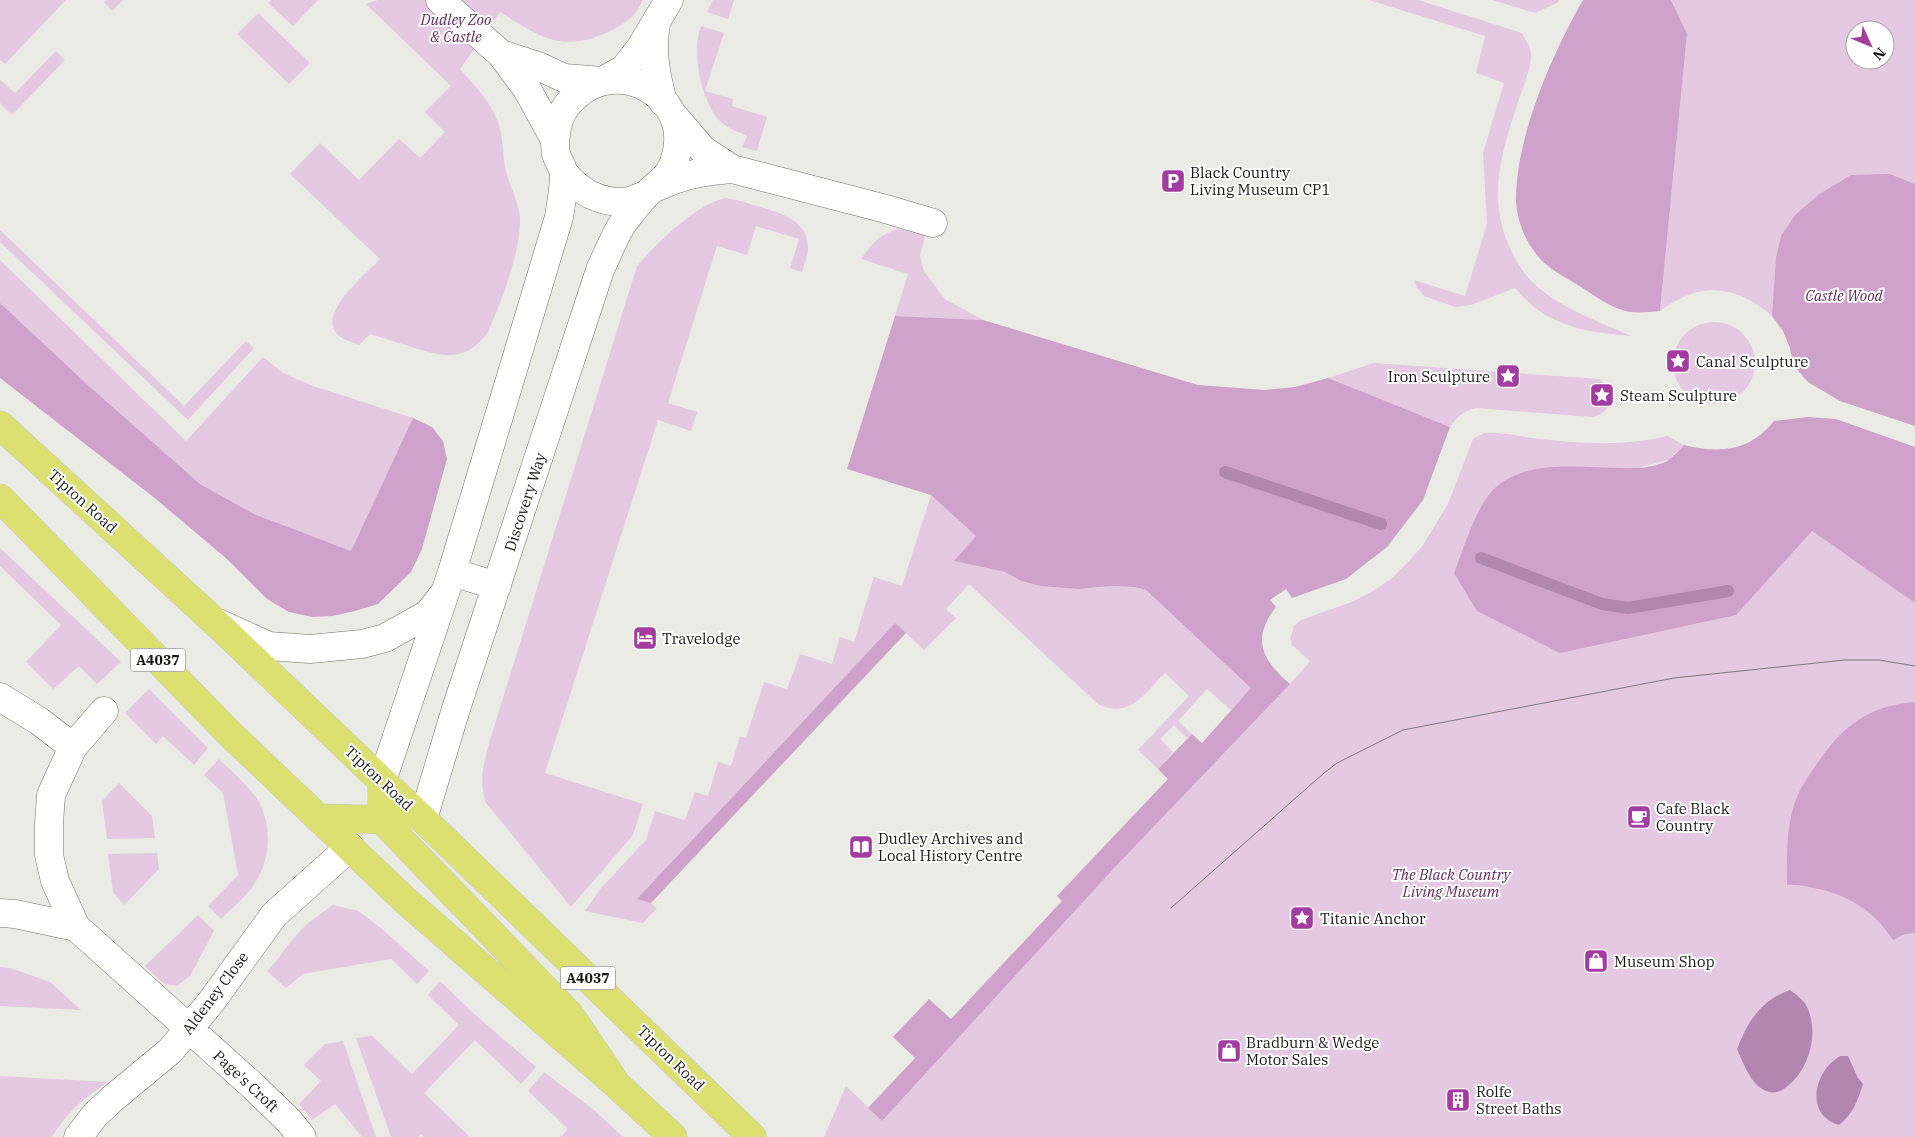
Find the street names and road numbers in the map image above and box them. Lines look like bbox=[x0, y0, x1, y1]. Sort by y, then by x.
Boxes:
street label: Discovery Way bbox=[500, 450, 550, 554]
street label: Tipton Road bbox=[45, 465, 121, 537]
road number: A4037 bbox=[130, 648, 186, 672]
street label: Tipton Road bbox=[341, 742, 417, 814]
street label: Aldeney Close bbox=[178, 948, 252, 1038]
road number: A4037 bbox=[560, 966, 616, 990]
street label: Tipton Road bbox=[633, 1021, 709, 1095]
street label: Page's Croft bbox=[209, 1046, 283, 1116]

